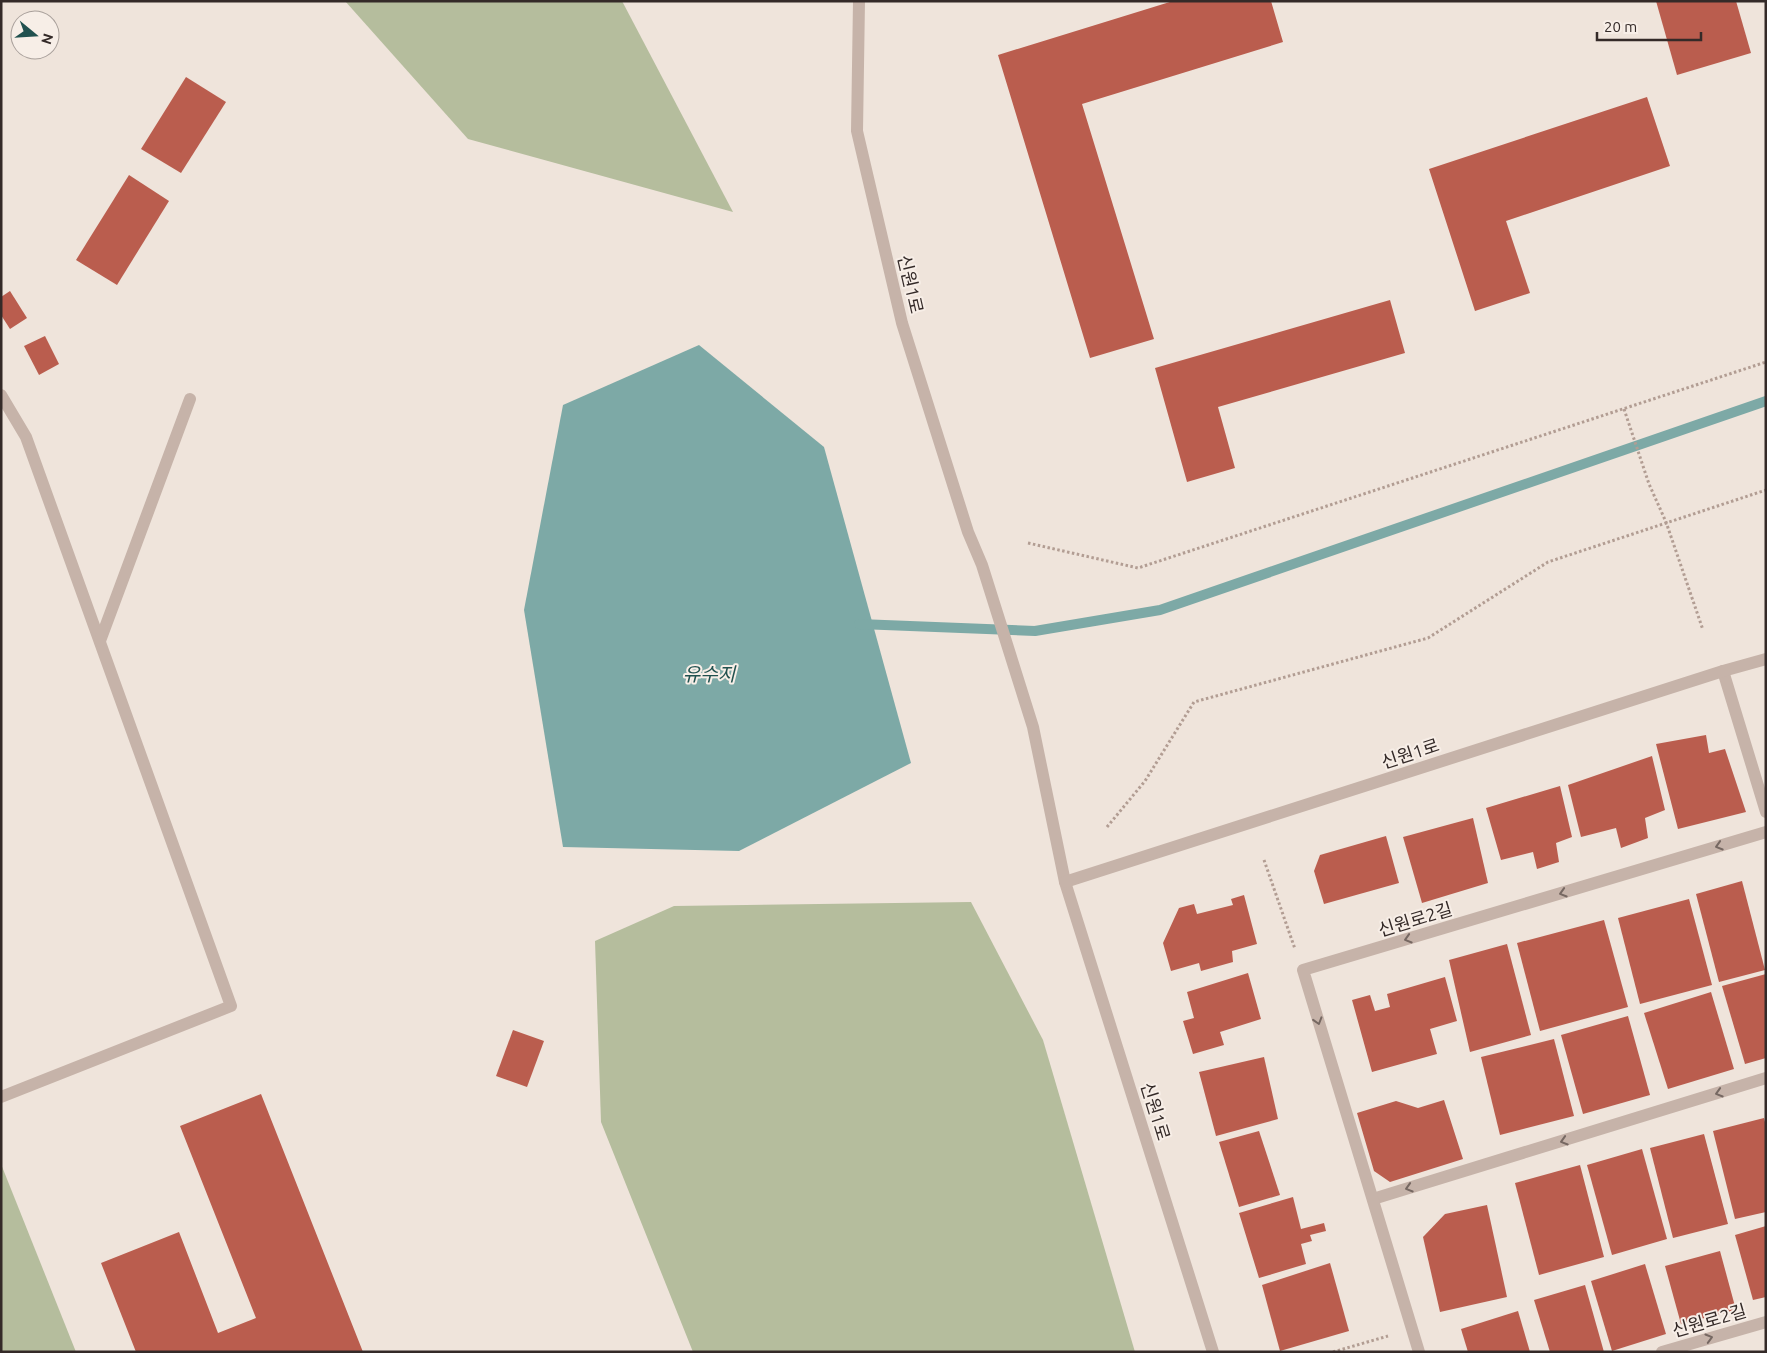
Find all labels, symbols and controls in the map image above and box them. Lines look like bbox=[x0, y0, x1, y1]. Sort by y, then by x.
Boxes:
north arrow bbox=[10, 10, 60, 60]
scale bar bbox=[1597, 10, 1701, 42]
text: 20 m bbox=[1604, 18, 1637, 35]
text: N bbox=[38, 32, 57, 46]
street label: 신원1로 bbox=[895, 253, 927, 315]
water label: 유수지 bbox=[683, 663, 737, 685]
street label: 신원1로 bbox=[1378, 734, 1442, 772]
one-way arrow bbox=[1716, 841, 1724, 851]
one-way arrow bbox=[1560, 887, 1568, 897]
street label: 신원로2길 bbox=[1376, 898, 1454, 940]
one-way arrow bbox=[1404, 934, 1412, 944]
one-way arrow bbox=[1313, 1016, 1323, 1025]
street label: 신원1로 bbox=[1138, 1079, 1174, 1143]
one-way arrow bbox=[1716, 1087, 1724, 1097]
one-way arrow bbox=[1560, 1135, 1569, 1145]
one-way arrow bbox=[1405, 1183, 1413, 1193]
street label: 신원로2길 bbox=[1670, 1300, 1748, 1340]
one-way arrow bbox=[1705, 1334, 1713, 1344]

